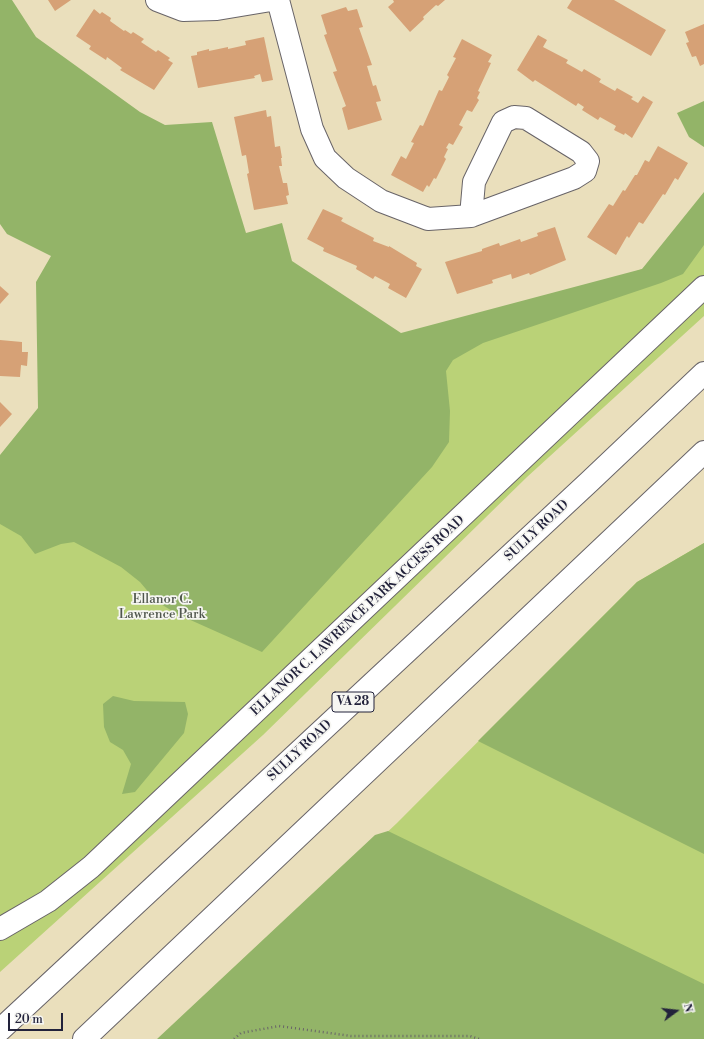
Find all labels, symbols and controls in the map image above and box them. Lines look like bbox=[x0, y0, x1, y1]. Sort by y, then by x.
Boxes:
street label: SULLY ROAD bbox=[502, 497, 572, 565]
street label: ELLANOR C. LAWRENCE PARK ACCESS ROAD bbox=[248, 513, 468, 719]
park label: Ellanor C. Lawrence Park bbox=[119, 592, 205, 623]
road number: VA 28 bbox=[332, 692, 374, 712]
street label: SULLY ROAD bbox=[265, 717, 335, 785]
north arrow bbox=[656, 991, 696, 1031]
text: N bbox=[680, 1002, 695, 1014]
scale bar bbox=[10, 1005, 65, 1031]
text: 20 m bbox=[15, 1012, 43, 1027]

